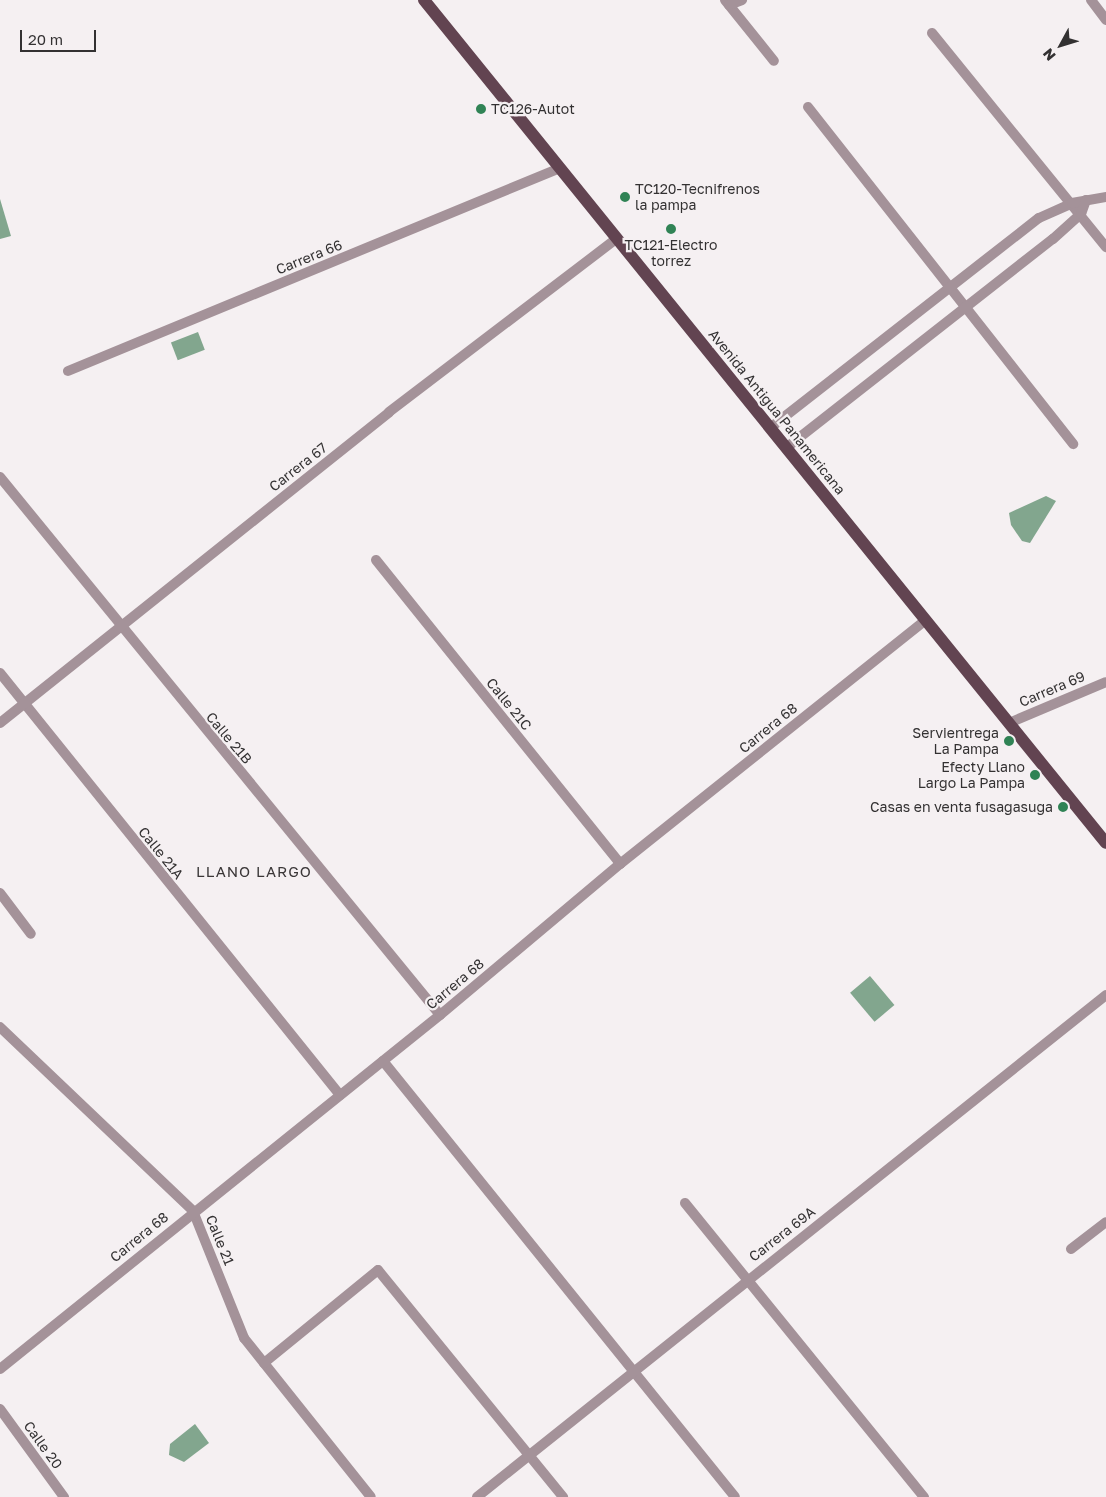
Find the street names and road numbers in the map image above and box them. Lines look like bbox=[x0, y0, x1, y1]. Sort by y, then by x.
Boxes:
street label: Carrera 66 bbox=[273, 236, 345, 278]
street label: Avenida Antigua Panamericana bbox=[705, 326, 849, 498]
street label: Carrera 67 bbox=[266, 439, 330, 495]
street label: Carrera 69 bbox=[1017, 668, 1087, 710]
street label: Calle 21C bbox=[483, 675, 535, 733]
street label: Carrera 68 bbox=[735, 699, 801, 757]
street label: Calle 21B bbox=[203, 709, 255, 767]
street label: Calle 21A bbox=[135, 824, 187, 882]
street label: Carrera 68 bbox=[423, 955, 487, 1013]
street label: Carrera 69A bbox=[746, 1203, 818, 1265]
street label: Carrera 68 bbox=[106, 1208, 172, 1266]
street label: Calle 21 bbox=[202, 1212, 238, 1268]
street label: Calle 20 bbox=[20, 1418, 66, 1472]

